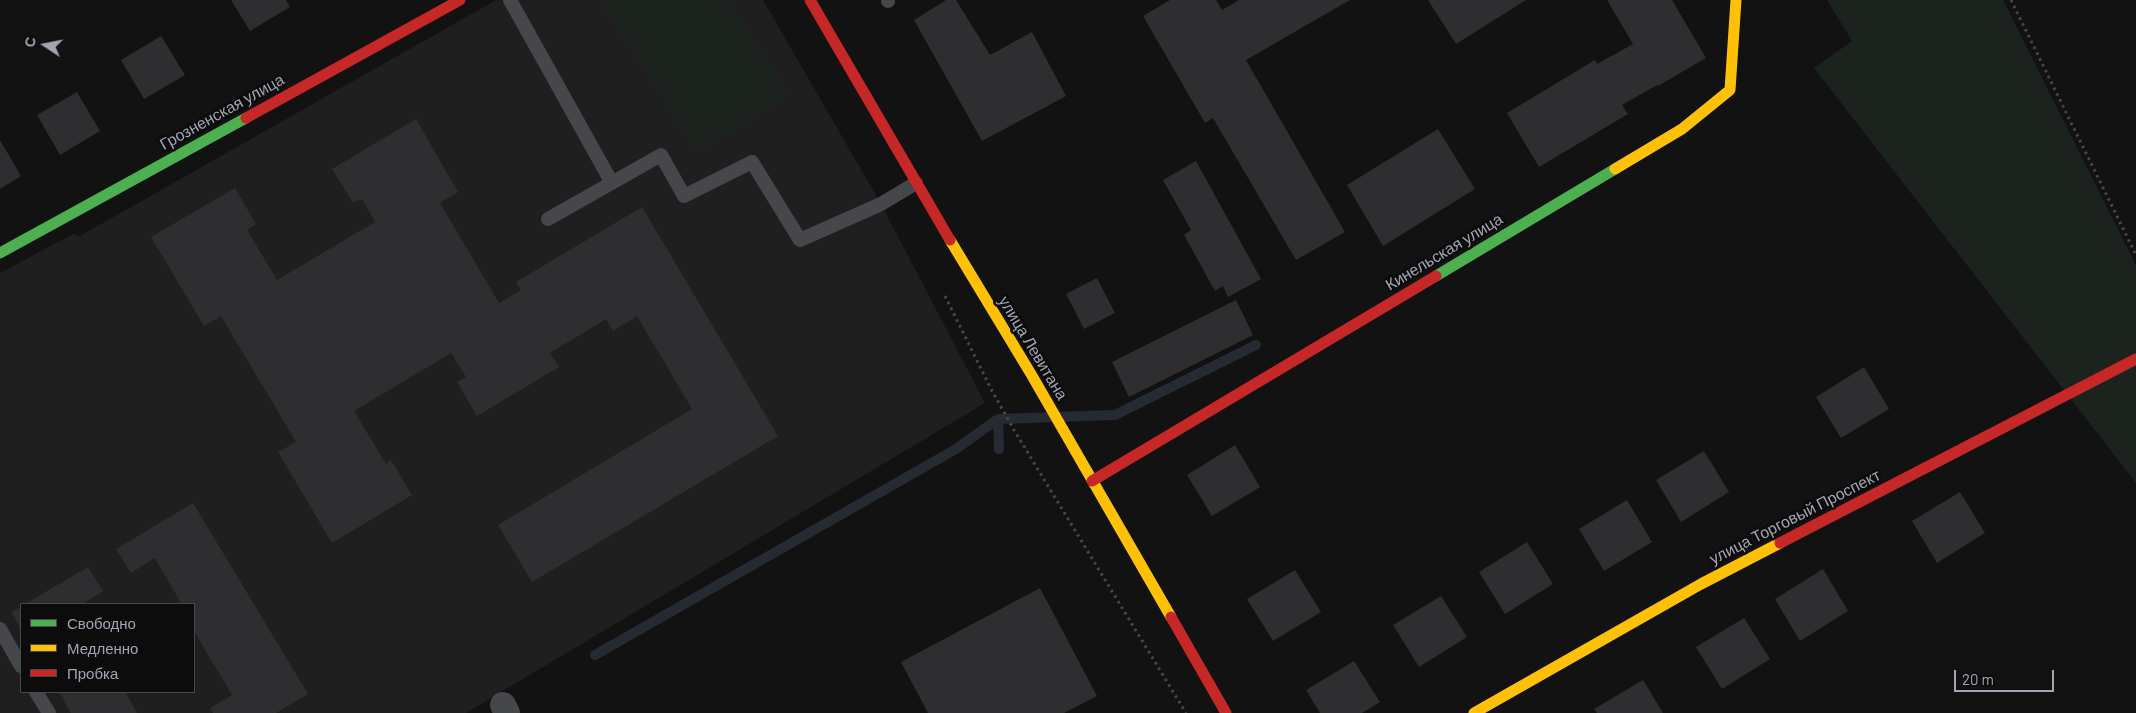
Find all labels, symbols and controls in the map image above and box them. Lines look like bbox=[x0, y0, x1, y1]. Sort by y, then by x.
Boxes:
north arrow bbox=[20, 20, 70, 70]
text: С bbox=[20, 35, 39, 49]
street label: Грозненская улица bbox=[156, 70, 288, 154]
street label: Кинельская улица bbox=[1382, 209, 1506, 295]
street label: улица Левитана bbox=[994, 293, 1072, 403]
street label: улица Торговый Проспект bbox=[1706, 465, 1884, 569]
legend bbox=[20, 603, 195, 693]
text: Свободно bbox=[67, 614, 136, 632]
text: Медленно bbox=[67, 639, 138, 657]
scale bar bbox=[1956, 660, 2056, 692]
text: Пробка bbox=[67, 664, 118, 682]
text: 20 m bbox=[1962, 670, 1994, 688]

